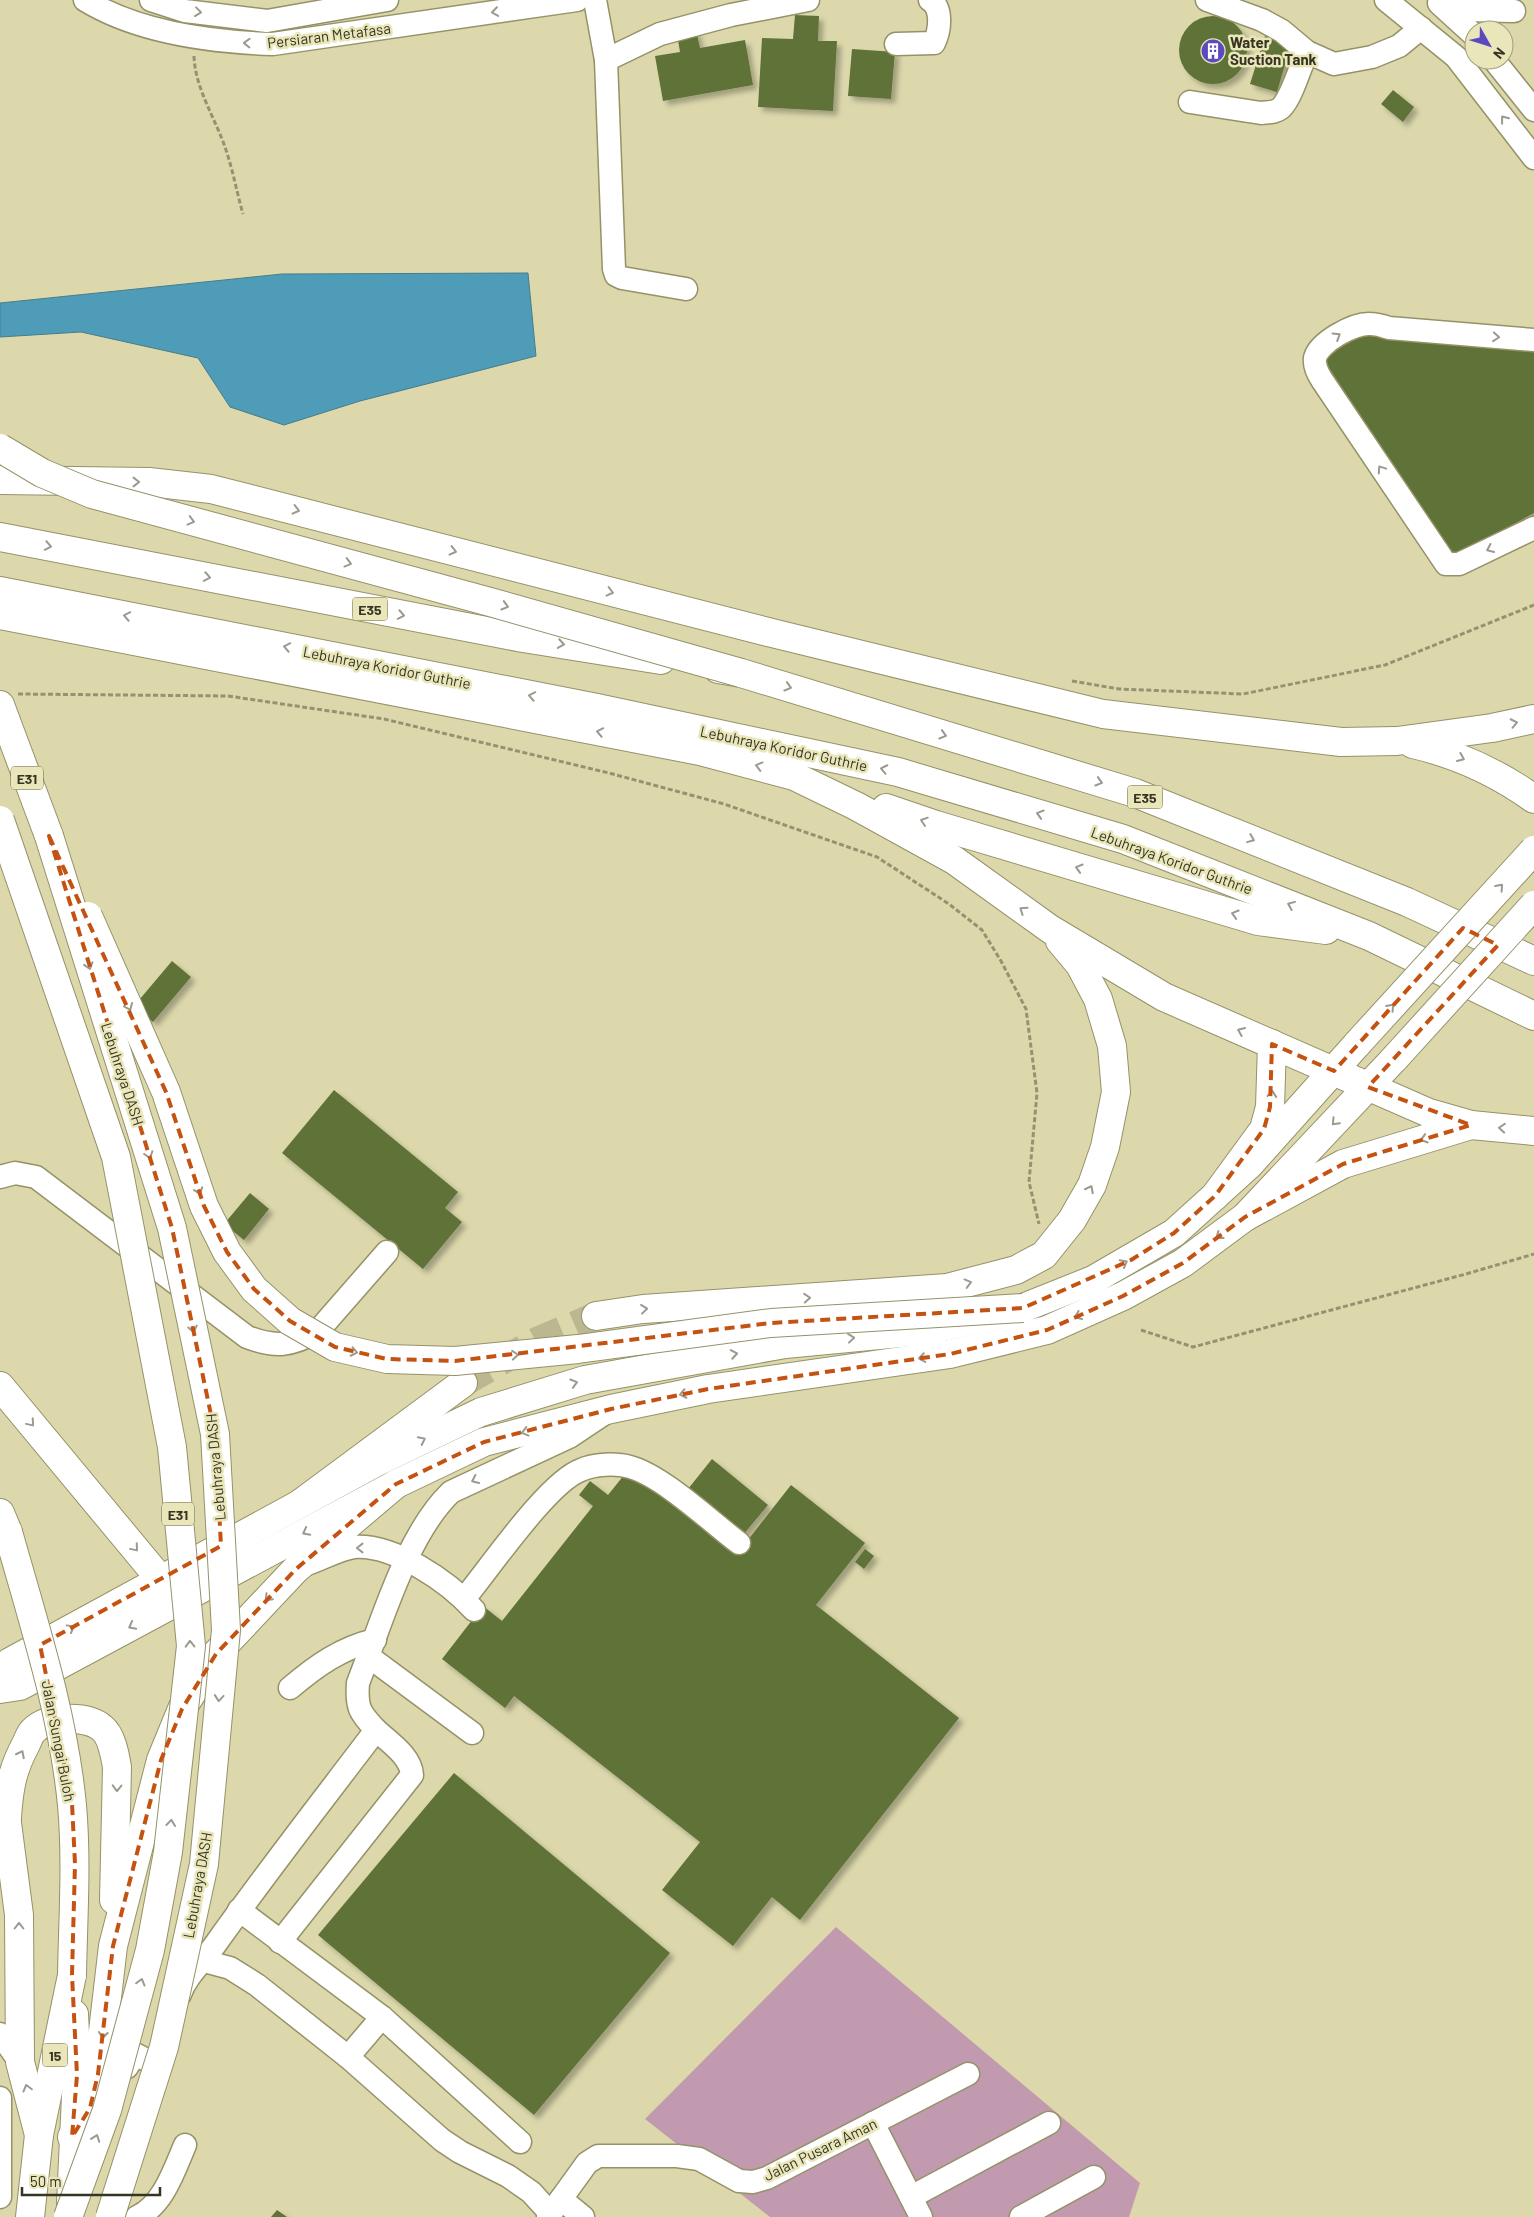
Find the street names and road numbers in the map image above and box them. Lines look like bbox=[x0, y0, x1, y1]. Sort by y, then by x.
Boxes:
street label: Persiaran Metafasa bbox=[266, 18, 392, 52]
road number: E35 bbox=[352, 598, 388, 620]
street label: Lebuhraya Koridor Guthrie bbox=[302, 642, 472, 692]
street label: Lebuhraya Koridor Guthrie bbox=[699, 721, 869, 775]
road number: E31 bbox=[11, 766, 43, 790]
road number: E35 bbox=[1128, 786, 1162, 809]
street label: Lebuhraya Koridor Guthrie bbox=[1089, 822, 1255, 898]
street label: Lebuhraya DASH bbox=[98, 1020, 148, 1128]
street label: Lebuhraya DASH bbox=[201, 1413, 229, 1521]
road number: E31 bbox=[162, 1502, 194, 1526]
street label: Jalan Sungai Buloh bbox=[38, 1679, 80, 1803]
street label: Lebuhraya DASH bbox=[179, 1831, 215, 1939]
road number: 15 bbox=[42, 2044, 68, 2066]
street label: Jalan Pusara Aman bbox=[760, 2114, 880, 2184]

